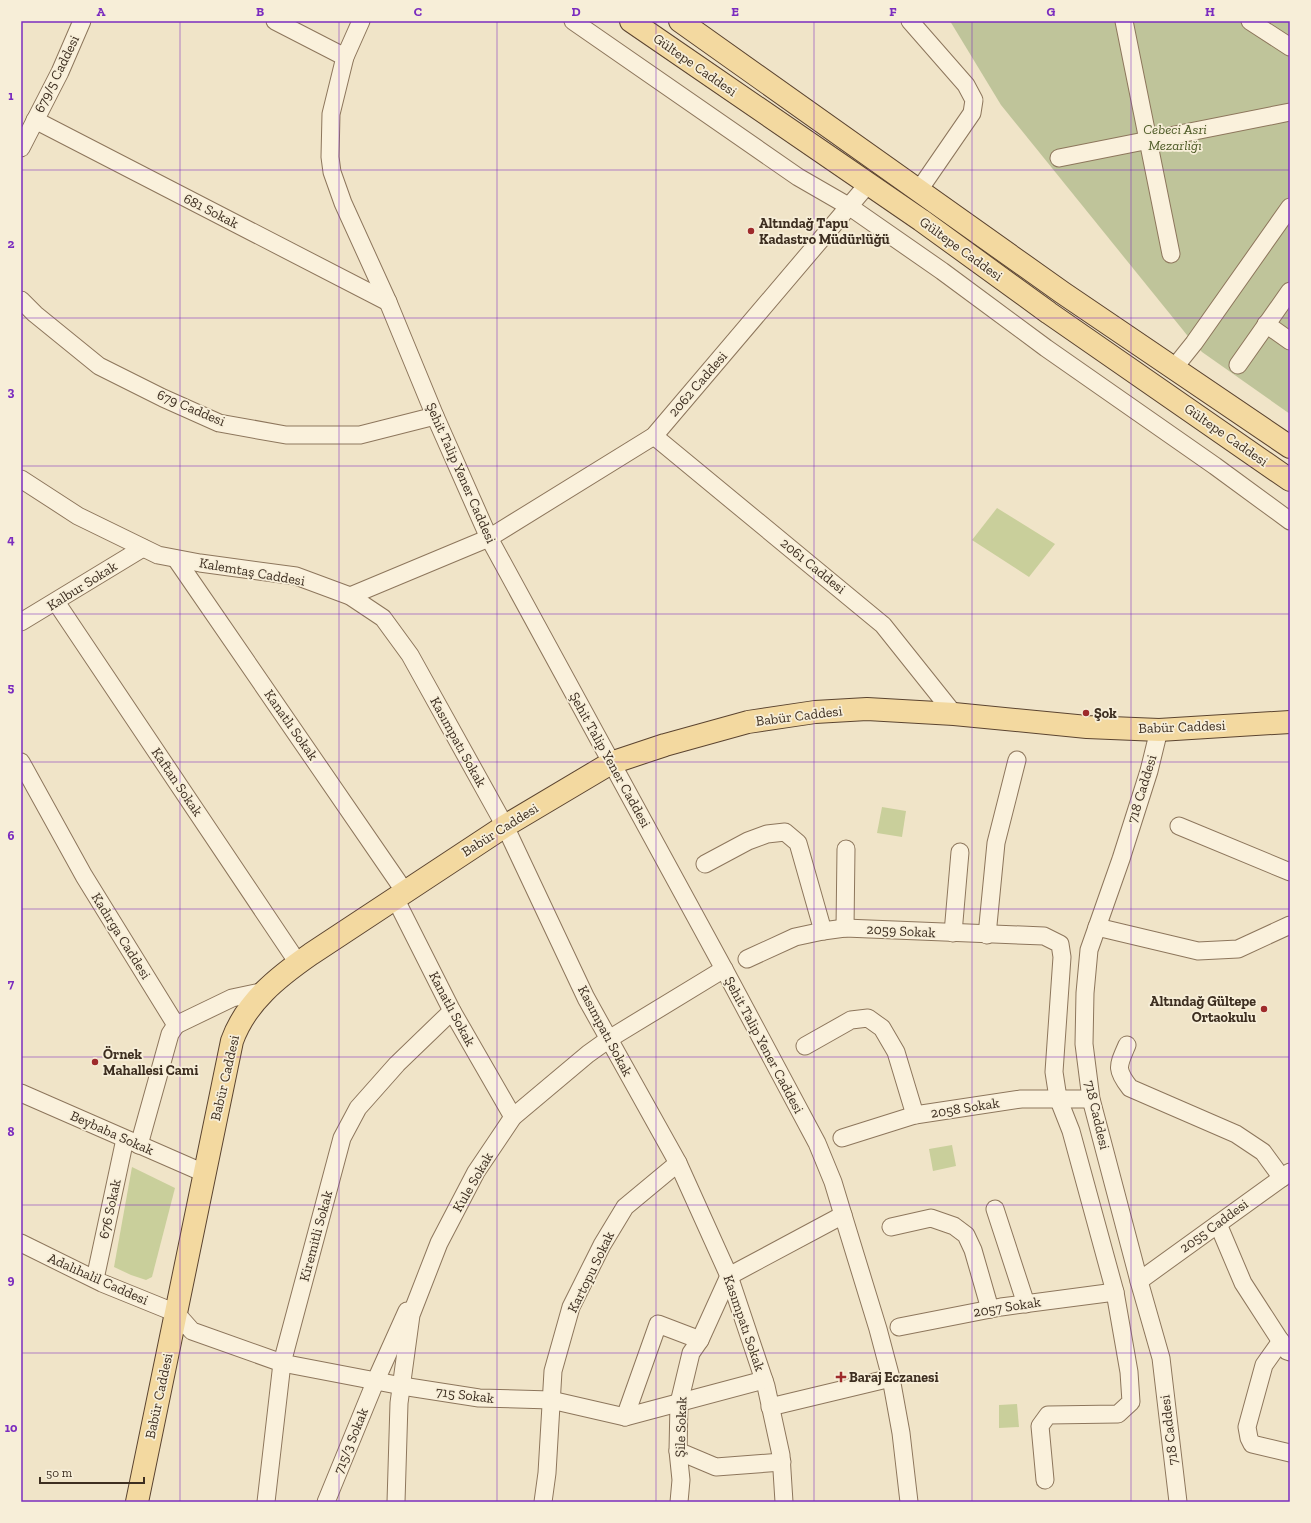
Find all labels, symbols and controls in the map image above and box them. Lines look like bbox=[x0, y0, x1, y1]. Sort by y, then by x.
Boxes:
text: A bbox=[97, 4, 106, 19]
text: B bbox=[256, 4, 264, 19]
text: C bbox=[414, 4, 422, 19]
text: D bbox=[571, 4, 581, 19]
text: E bbox=[731, 4, 739, 19]
text: F bbox=[889, 4, 897, 19]
text: G bbox=[1047, 4, 1056, 19]
text: H bbox=[1205, 4, 1215, 19]
street label: Gültepe Caddesi bbox=[650, 30, 740, 100]
street label: 679/5 Caddesi bbox=[31, 32, 83, 116]
text: 1 bbox=[8, 88, 14, 103]
park label: Cebeci Asri Mezarlığı bbox=[1143, 121, 1207, 154]
street label: 681 Sokak bbox=[181, 190, 242, 232]
street label: Gültepe Caddesi bbox=[916, 213, 1006, 285]
place label: Altındağ Tapu Kadastro Müdürlüğü bbox=[759, 215, 890, 248]
marker: Altındağ Tapu Kadastro Müdürlüğü bbox=[746, 226, 756, 236]
text: 2 bbox=[8, 236, 15, 251]
street label: 2062 Caddesi bbox=[665, 348, 731, 420]
text: 3 bbox=[8, 384, 15, 399]
street label: 679 Caddesi bbox=[154, 386, 228, 430]
street label: Şehit Talip Yener Caddesi bbox=[422, 400, 500, 546]
street label: Gültepe Caddesi bbox=[1181, 400, 1271, 470]
text: 4 bbox=[7, 532, 15, 547]
street label: 2061 Caddesi bbox=[777, 535, 849, 598]
street label: Kalemtaş Caddesi bbox=[198, 554, 306, 590]
street label: Kalbur Sokak bbox=[44, 557, 121, 614]
text: 5 bbox=[8, 680, 15, 695]
street label: Kanatlı Sokak bbox=[260, 686, 322, 764]
street label: Şehit Talip Yener Caddesi bbox=[566, 689, 654, 831]
street label: Kasımpatı Sokak bbox=[426, 694, 490, 791]
street label: Babür Caddesi bbox=[755, 702, 843, 730]
place label: Şok bbox=[1094, 705, 1117, 722]
marker: Şok bbox=[1081, 708, 1091, 718]
street label: Babür Caddesi bbox=[1138, 717, 1226, 737]
street label: Kaftan Sokak bbox=[148, 744, 207, 820]
street label: 718 Caddesi bbox=[1124, 753, 1160, 825]
street label: Babür Caddesi bbox=[459, 800, 542, 860]
text: 6 bbox=[8, 828, 15, 843]
street label: Kadırga Caddesi bbox=[88, 890, 154, 982]
street label: 2059 Sokak bbox=[866, 921, 937, 941]
street label: Kanatlı Sokak bbox=[425, 969, 479, 1050]
street label: Şehit Talip Yener Caddesi bbox=[721, 974, 807, 1116]
text: 7 bbox=[8, 976, 15, 991]
street label: Kasımpatı Sokak bbox=[574, 983, 636, 1080]
place label: Altındağ Gültepe Ortaokulu bbox=[1150, 993, 1256, 1026]
marker: Altındağ Gültepe Ortaokulu bbox=[1259, 1004, 1269, 1014]
street label: Babür Caddesi bbox=[207, 1034, 243, 1122]
place label: Örnek Mahallesi Cami bbox=[103, 1046, 198, 1079]
marker: Örnek Mahallesi Cami bbox=[90, 1057, 100, 1067]
street label: 718 Caddesi bbox=[1081, 1079, 1113, 1151]
street label: 2058 Sokak bbox=[930, 1094, 1001, 1122]
street label: Beybaba Sokak bbox=[68, 1107, 157, 1159]
text: 8 bbox=[7, 1124, 15, 1139]
street label: Kule Sokak bbox=[449, 1148, 497, 1215]
street label: 676 Sokak bbox=[95, 1177, 125, 1240]
street label: Kiremitli Sokak bbox=[296, 1188, 336, 1283]
street label: 2055 Caddesi bbox=[1176, 1195, 1252, 1257]
street label: Kartopu Sokak bbox=[564, 1228, 618, 1316]
street label: Adalıhalil Caddesi bbox=[45, 1249, 151, 1309]
text: 9 bbox=[8, 1272, 15, 1287]
street label: Kasımpatı Sokak bbox=[720, 1273, 769, 1374]
street label: 2057 Sokak bbox=[972, 1293, 1043, 1321]
street label: Babür Caddesi bbox=[142, 1352, 176, 1440]
place label: Baraj Eczanesi bbox=[849, 1369, 939, 1386]
marker: Baraj Eczanesi bbox=[836, 1372, 846, 1382]
street label: 715 Sokak bbox=[435, 1383, 496, 1407]
street label: 718 Caddesi bbox=[1156, 1394, 1182, 1466]
street label: Şile Sokak bbox=[671, 1396, 691, 1458]
street label: 715/3 Sokak bbox=[330, 1405, 372, 1477]
text: 10 bbox=[5, 1420, 18, 1435]
scale bar bbox=[40, 1459, 144, 1485]
text: 50 m bbox=[46, 1466, 73, 1480]

